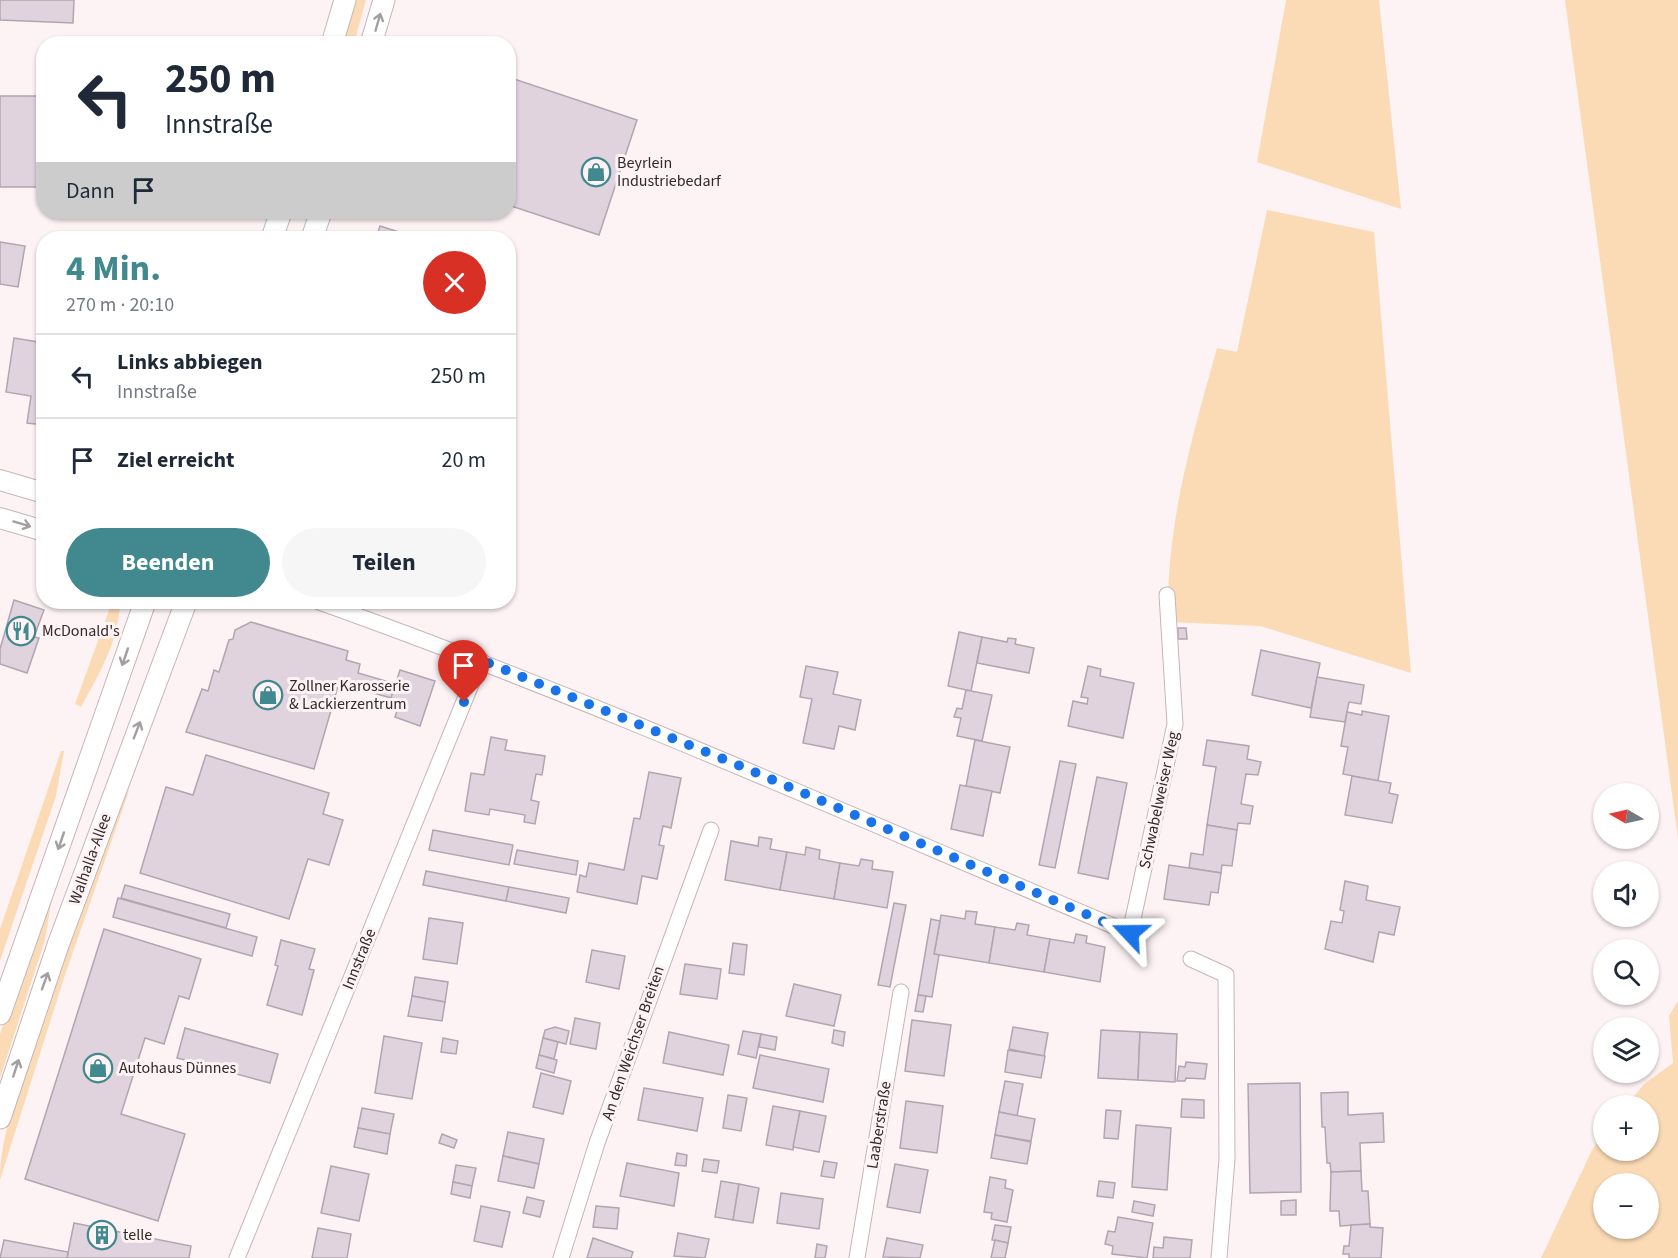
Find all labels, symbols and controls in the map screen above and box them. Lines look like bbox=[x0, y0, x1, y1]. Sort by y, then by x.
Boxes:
one-way arrow bbox=[373, 13, 384, 32]
text: 250 m bbox=[165, 49, 276, 109]
icon: left bbox=[66, 60, 144, 138]
text: Innstraße bbox=[165, 105, 273, 144]
place label: Beyrlein Industriebedarf bbox=[617, 152, 722, 192]
shop icon: Beyrlein Industriebedarf bbox=[580, 156, 612, 188]
icon: arrive bbox=[127, 174, 160, 207]
text: Dann bbox=[66, 175, 115, 207]
text: 4 Min. bbox=[66, 243, 161, 294]
button: close bbox=[423, 251, 486, 314]
text: 270 m · 20:10 bbox=[66, 291, 174, 319]
text: Links abbiegen bbox=[117, 346, 263, 378]
icon: left bbox=[66, 360, 99, 393]
text: 250 m bbox=[431, 360, 486, 392]
text: Innstraße bbox=[117, 378, 197, 406]
icon: arrive bbox=[66, 444, 99, 477]
text: Ziel erreicht bbox=[117, 444, 235, 476]
text: 20 m bbox=[441, 444, 486, 476]
one-way arrow bbox=[12, 519, 31, 530]
button: Beenden bbox=[66, 528, 270, 597]
button: Teilen bbox=[282, 528, 486, 597]
restaurant icon: McDonald's bbox=[5, 615, 37, 647]
place label: McDonald's bbox=[42, 620, 120, 642]
pin bbox=[438, 640, 489, 702]
one-way arrow bbox=[119, 647, 130, 666]
icon: arrive bbox=[447, 649, 480, 682]
place label: Zollner Karosserie & Lackierzentrum bbox=[289, 675, 410, 715]
shop icon: Zollner Karosserie & Lackierzentrum bbox=[252, 679, 284, 711]
one-way arrow bbox=[133, 721, 144, 740]
street label: Schwabelweiser Weg bbox=[1134, 729, 1184, 871]
north arrow bbox=[1593, 783, 1659, 849]
map controls bbox=[1593, 783, 1659, 1239]
street label: Walhalla-Allee bbox=[63, 810, 117, 907]
one-way arrow bbox=[54, 831, 65, 850]
button: sound bbox=[1593, 861, 1659, 927]
position arrow bbox=[1098, 901, 1162, 965]
street label: Innstraße bbox=[337, 925, 381, 993]
button: search bbox=[1593, 939, 1659, 1005]
street label: An den Weichser Breiten bbox=[596, 963, 670, 1123]
one-way arrow bbox=[41, 972, 52, 991]
button: layers bbox=[1593, 1017, 1659, 1083]
shop icon: Autohaus Dünnes bbox=[82, 1052, 114, 1084]
place label: Autohaus Dünnes bbox=[119, 1057, 237, 1079]
one-way arrow bbox=[11, 1059, 22, 1078]
street label: Laaberstraße bbox=[861, 1080, 897, 1170]
button: + bbox=[1593, 1095, 1659, 1161]
button: − bbox=[1593, 1173, 1659, 1239]
building icon: telle bbox=[86, 1219, 118, 1251]
place label: telle bbox=[123, 1224, 152, 1246]

